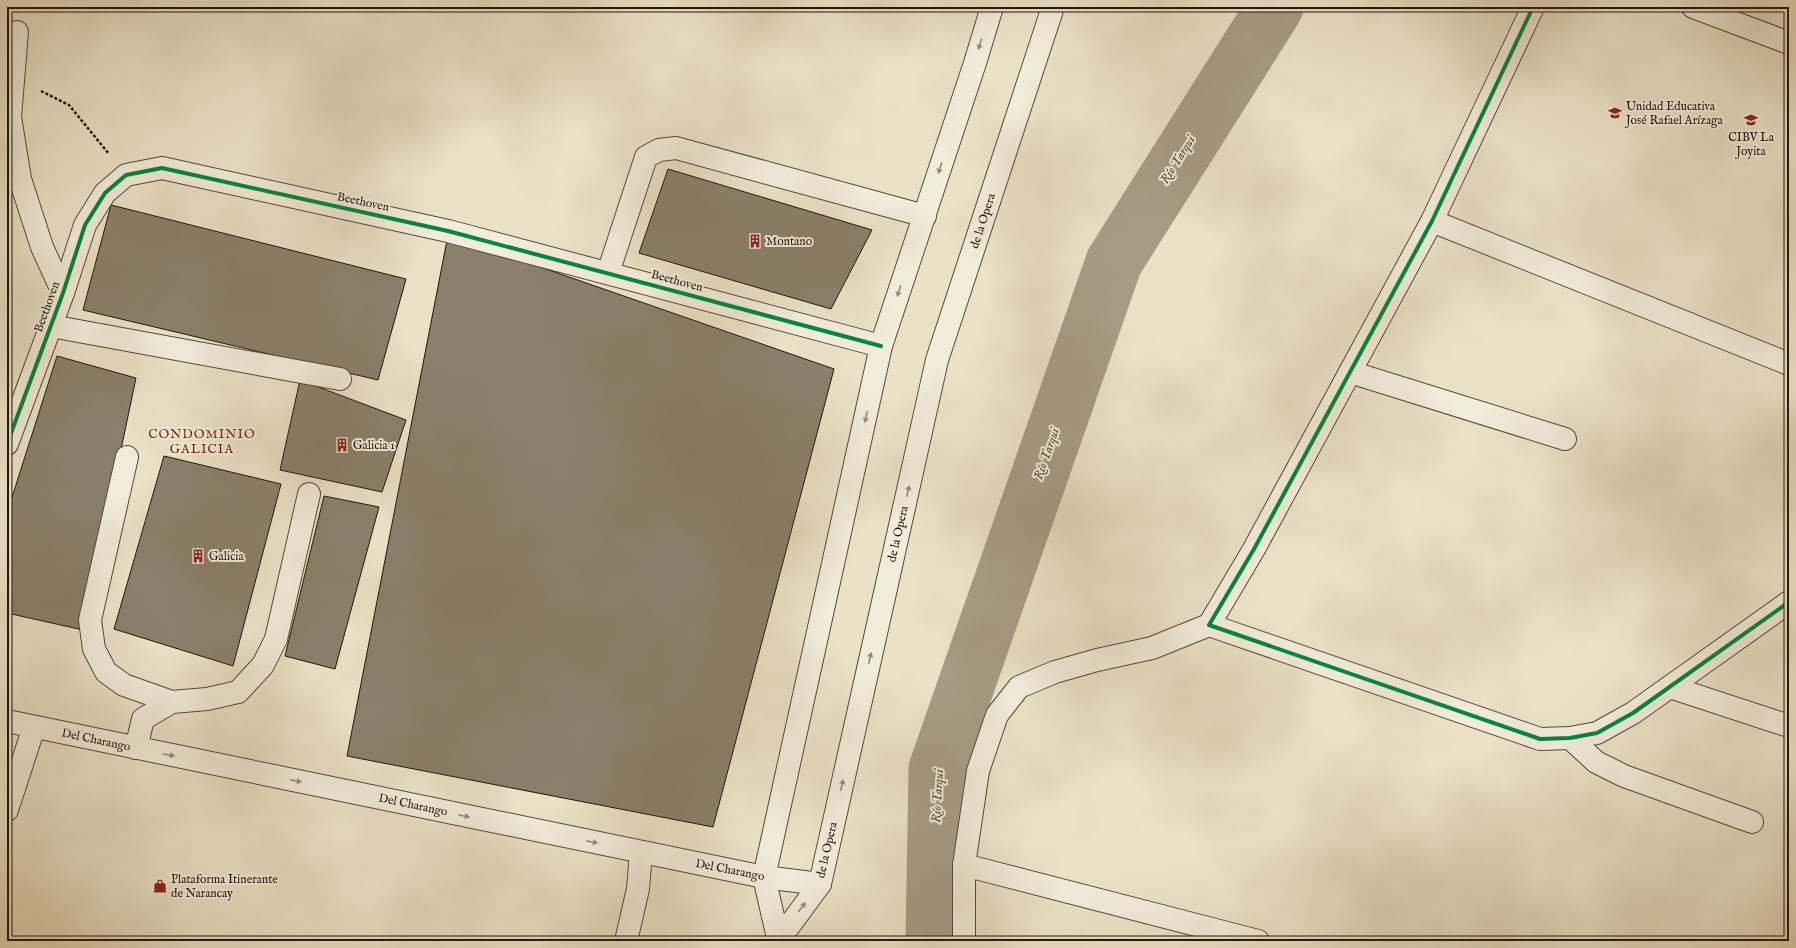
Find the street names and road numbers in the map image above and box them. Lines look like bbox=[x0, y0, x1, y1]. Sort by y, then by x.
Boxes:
street label: Beethoven bbox=[336, 189, 391, 215]
street label: de la Opera bbox=[967, 191, 1000, 251]
street label: Beethoven bbox=[649, 267, 705, 295]
street label: Beethoven bbox=[31, 279, 63, 334]
street label: de la Opera bbox=[884, 504, 913, 564]
street label: Del Charango bbox=[60, 725, 132, 755]
street label: Del Charango bbox=[377, 790, 449, 820]
street label: de la Opera bbox=[813, 820, 842, 880]
street label: Del Charango bbox=[694, 856, 766, 884]

